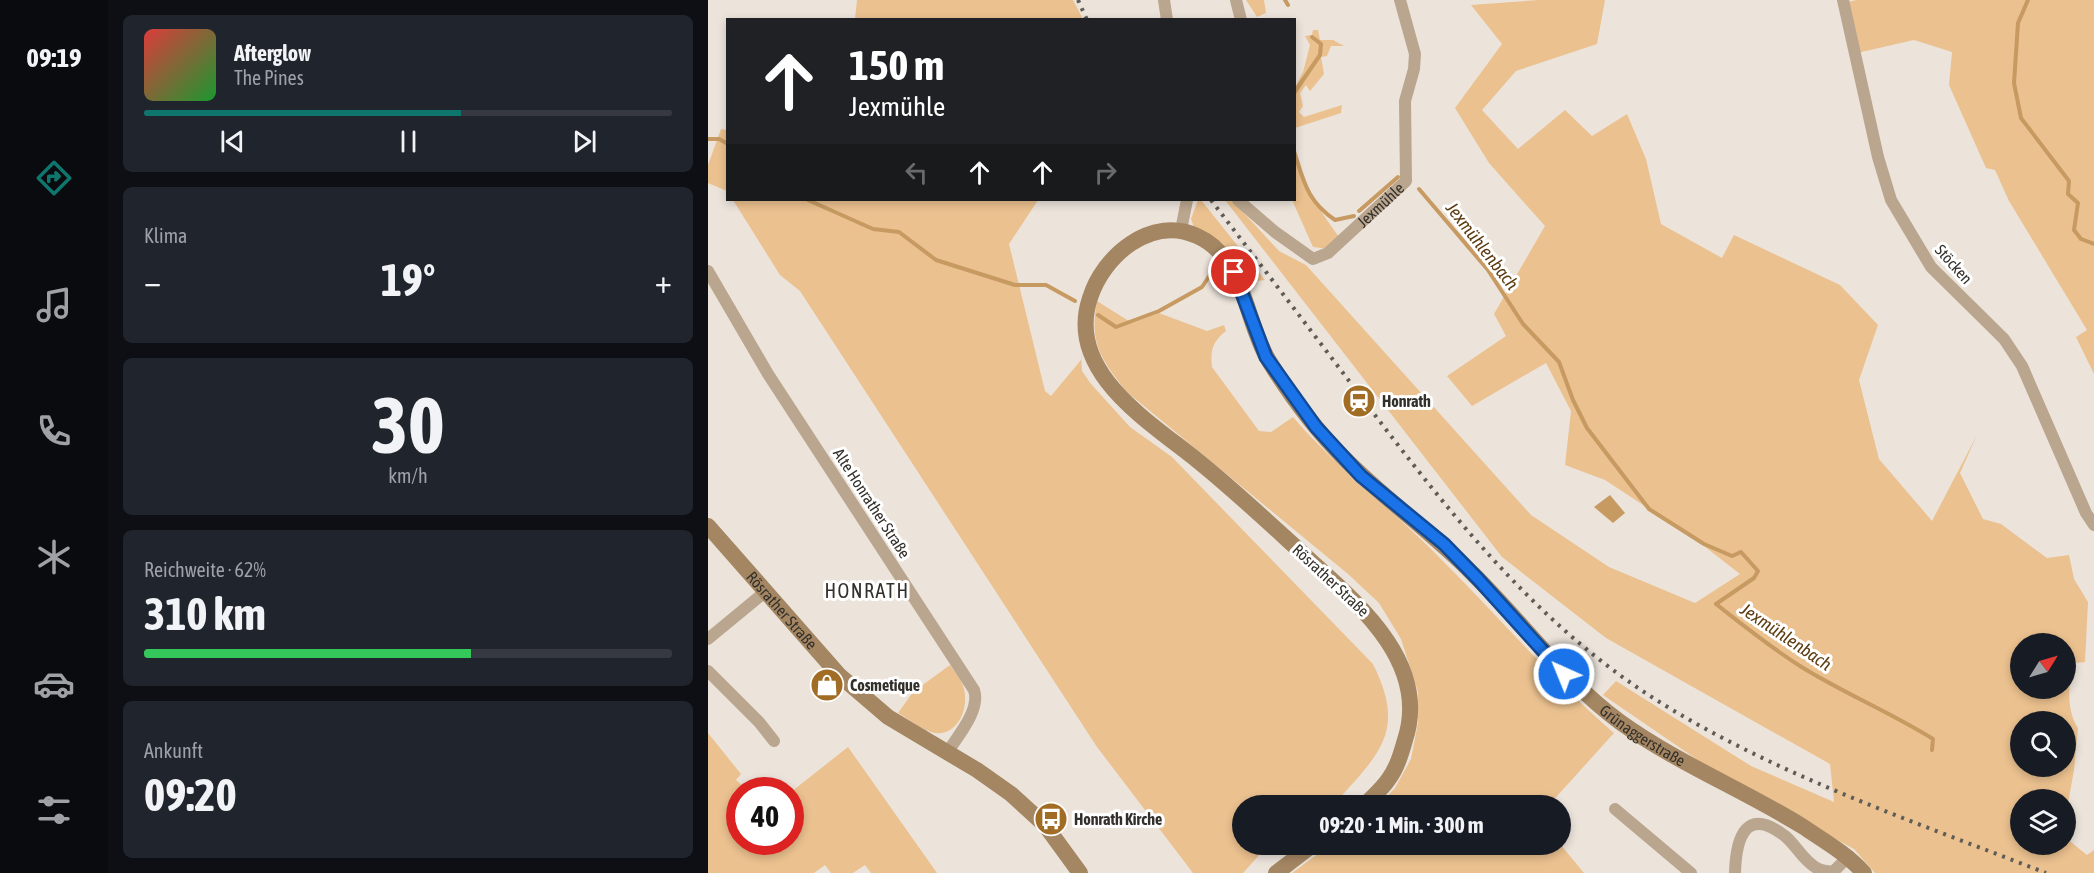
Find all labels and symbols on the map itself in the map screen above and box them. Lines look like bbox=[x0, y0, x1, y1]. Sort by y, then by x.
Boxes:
street label: Jexmühle bbox=[1353, 179, 1407, 231]
water label: Jexmühlenbach bbox=[1441, 197, 1523, 294]
street label: Stöcken bbox=[1932, 241, 1976, 287]
pin bbox=[1208, 246, 1259, 297]
station icon: Honrath bbox=[1341, 383, 1377, 419]
place label: Honrath bbox=[1382, 392, 1431, 410]
street label: Alte Honrather Straße bbox=[830, 445, 914, 561]
street label: Rösrather Straße bbox=[1289, 540, 1373, 620]
street label: Rösrather Straße bbox=[743, 568, 821, 653]
district label: HONRATH bbox=[825, 579, 910, 602]
water label: Jexmühlenbach bbox=[1736, 598, 1836, 675]
north arrow bbox=[2010, 633, 2076, 699]
position arrow bbox=[1532, 642, 1596, 706]
shop icon: Cosmetique bbox=[809, 667, 845, 703]
place label: Cosmetique bbox=[850, 676, 920, 694]
street label: Grünaggerstraße bbox=[1596, 701, 1688, 770]
speed limit sign: 40 bbox=[726, 777, 804, 855]
bus stop icon: Honrath Kirche bbox=[1033, 801, 1069, 837]
place label: Honrath Kirche bbox=[1074, 810, 1162, 828]

